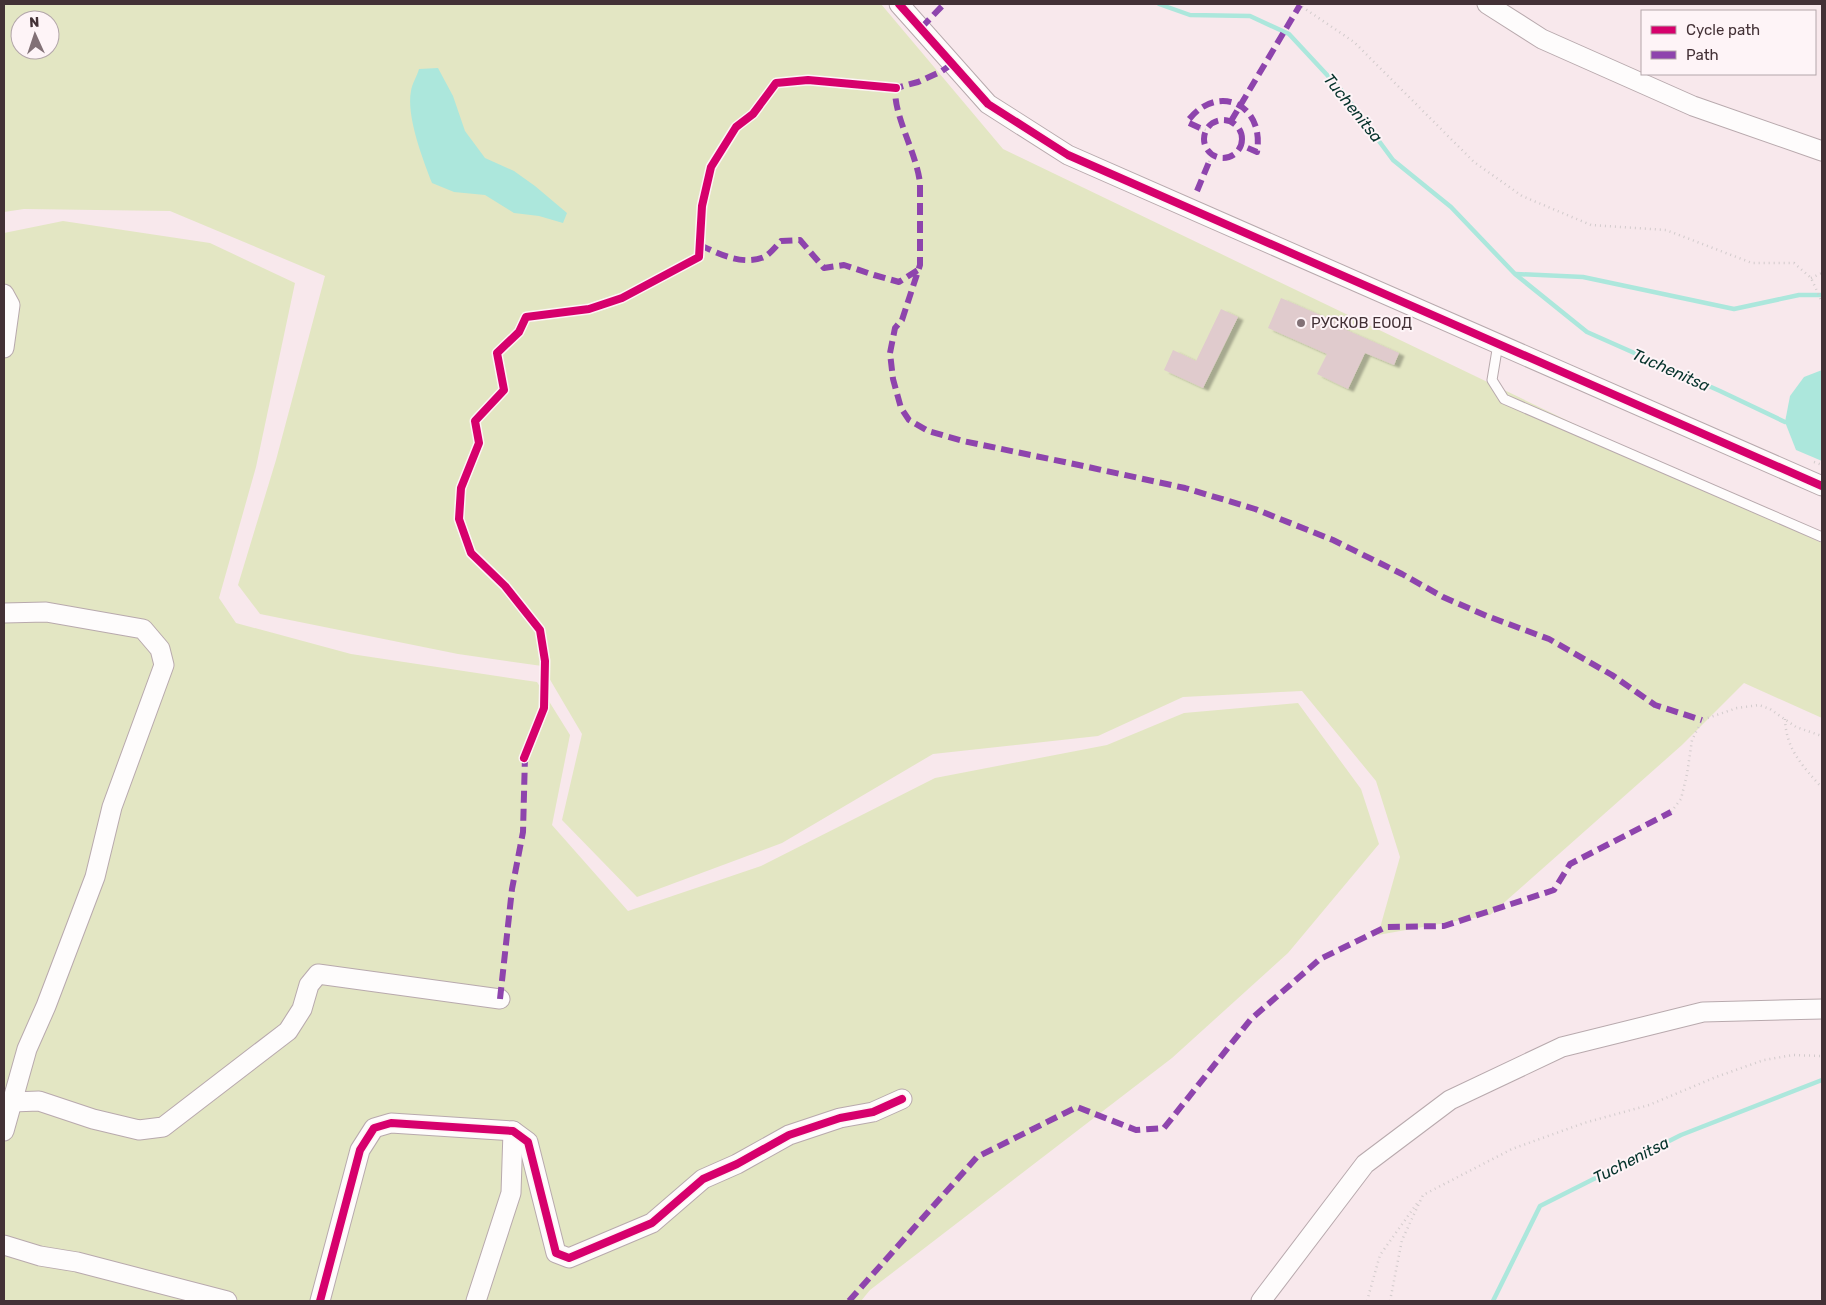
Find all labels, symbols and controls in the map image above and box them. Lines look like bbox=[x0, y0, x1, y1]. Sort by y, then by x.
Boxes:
north arrow bbox=[10, 10, 60, 60]
legend bbox=[1641, 10, 1816, 75]
text: N bbox=[29, 14, 40, 31]
text: Cycle path bbox=[1686, 21, 1760, 39]
text: Path bbox=[1686, 46, 1719, 64]
water label: Tuchenitsa bbox=[1320, 70, 1386, 146]
place label: РУСКОВ ЕООД bbox=[1311, 314, 1412, 332]
marker: РУСКОВ ЕООД bbox=[1295, 317, 1307, 329]
water label: Tuchenitsa bbox=[1629, 345, 1713, 395]
water label: Tuchenitsa bbox=[1590, 1133, 1672, 1187]

